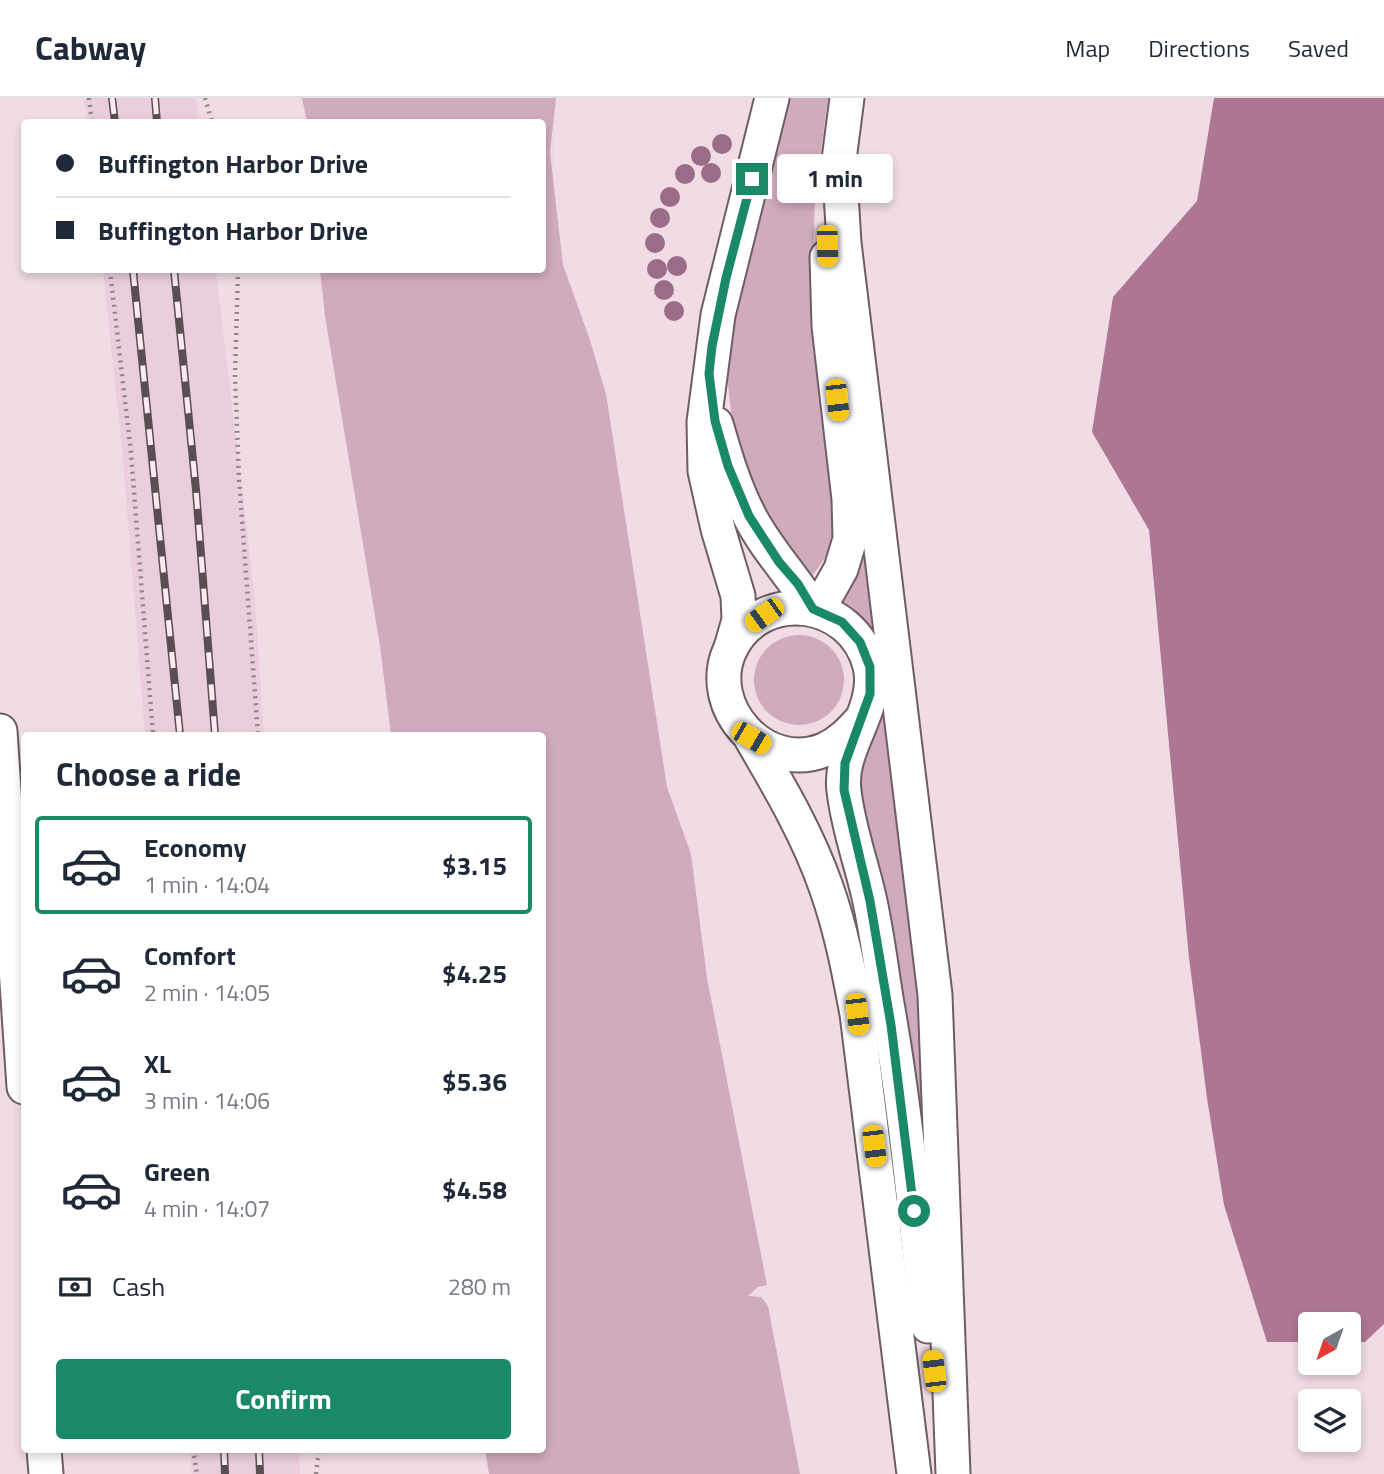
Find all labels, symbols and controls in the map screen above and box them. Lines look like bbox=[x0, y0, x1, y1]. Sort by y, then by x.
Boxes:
text: Cabway bbox=[35, 23, 146, 73]
text: Map bbox=[1065, 30, 1110, 66]
text: Directions bbox=[1148, 30, 1250, 66]
text: Saved bbox=[1288, 30, 1349, 66]
text: Buffington Harbor Drive bbox=[98, 144, 368, 183]
callout: 1 min bbox=[776, 154, 892, 204]
text: 1 min bbox=[807, 161, 863, 196]
route end bbox=[736, 163, 768, 195]
text: Buffington Harbor Drive bbox=[98, 211, 368, 250]
car bbox=[817, 225, 838, 267]
car bbox=[825, 378, 850, 422]
car bbox=[741, 594, 788, 636]
car bbox=[728, 718, 775, 758]
text: Choose a ride bbox=[56, 750, 241, 798]
text: Economy bbox=[144, 828, 246, 867]
icon: car bbox=[60, 834, 123, 897]
text: $3.15 bbox=[442, 846, 507, 885]
text: 1 min · 14:04 bbox=[144, 867, 270, 902]
text: Comfort bbox=[144, 936, 236, 975]
icon: car bbox=[60, 942, 123, 1005]
text: $4.25 bbox=[442, 954, 507, 993]
text: 2 min · 14:05 bbox=[144, 975, 270, 1010]
car bbox=[845, 992, 870, 1036]
text: XL bbox=[144, 1044, 171, 1083]
icon: car bbox=[60, 1050, 123, 1113]
text: $5.36 bbox=[442, 1062, 507, 1101]
text: 3 min · 14:06 bbox=[144, 1083, 270, 1118]
car bbox=[862, 1124, 887, 1168]
text: Green bbox=[144, 1152, 210, 1191]
icon: car bbox=[60, 1158, 123, 1221]
text: $4.58 bbox=[442, 1170, 507, 1209]
text: 4 min · 14:07 bbox=[144, 1191, 270, 1226]
route start bbox=[898, 1195, 930, 1227]
text: Cash bbox=[112, 1267, 165, 1306]
icon: cash bbox=[56, 1268, 94, 1306]
text: 280 m bbox=[448, 1269, 511, 1304]
north arrow bbox=[1298, 1312, 1362, 1376]
map controls bbox=[1298, 1312, 1361, 1452]
car bbox=[922, 1349, 947, 1393]
button: Confirm bbox=[56, 1359, 511, 1439]
button: layers bbox=[1298, 1389, 1361, 1452]

